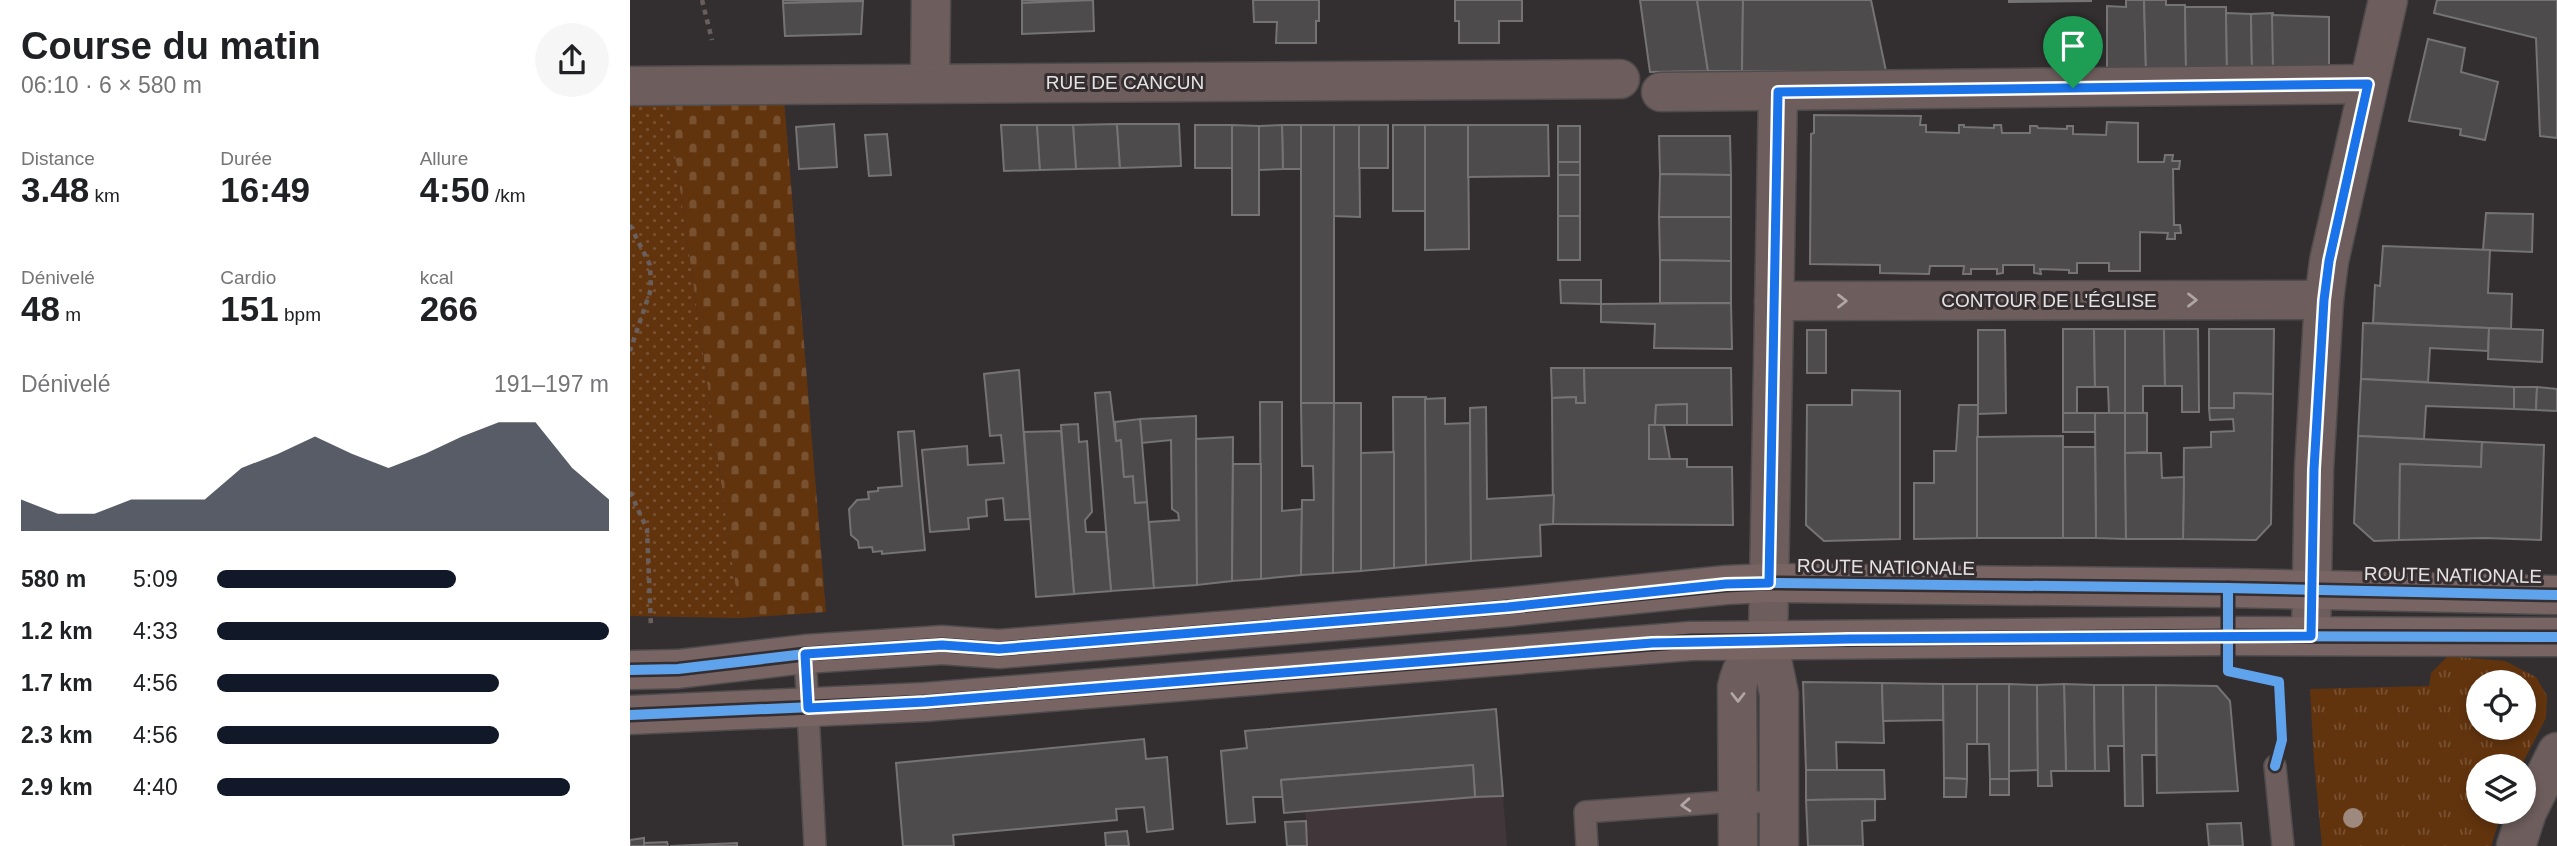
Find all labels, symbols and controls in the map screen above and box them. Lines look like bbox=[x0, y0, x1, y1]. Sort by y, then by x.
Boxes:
pin bbox=[2043, 16, 2103, 88]
button: share bbox=[535, 23, 609, 97]
text: Course du matin bbox=[21, 25, 321, 67]
icon: arrive bbox=[2054, 27, 2092, 65]
text: 06:10 · 6 × 580 m bbox=[21, 72, 202, 98]
street label: RUE DE CANCUN bbox=[1046, 72, 1204, 93]
text: Distance bbox=[21, 148, 95, 169]
text: Durée bbox=[220, 148, 272, 169]
text: Allure bbox=[420, 148, 468, 169]
text: 3.48 bbox=[21, 170, 89, 209]
text: 16:49 bbox=[220, 170, 310, 209]
text: 4:50 bbox=[420, 170, 490, 209]
text: km bbox=[89, 185, 120, 206]
text: /km bbox=[490, 185, 526, 206]
text: Dénivelé bbox=[21, 267, 95, 288]
text: Cardio bbox=[220, 267, 276, 288]
text: kcal bbox=[420, 267, 453, 288]
text: 48 bbox=[21, 289, 60, 328]
text: 151 bbox=[220, 289, 279, 328]
text: 266 bbox=[420, 289, 478, 328]
street label: CONTOUR DE L'ÉGLISE bbox=[1941, 290, 2157, 311]
one-way arrow bbox=[2187, 292, 2198, 308]
one-way arrow bbox=[1837, 293, 1848, 309]
text: m bbox=[60, 304, 81, 325]
text: bpm bbox=[279, 304, 321, 325]
text: Dénivelé bbox=[21, 371, 111, 397]
text: 191–197 m bbox=[494, 371, 609, 397]
street label: ROUTE NATIONALE bbox=[1797, 555, 1975, 579]
street label: ROUTE NATIONALE bbox=[2364, 563, 2542, 587]
text: 580 m bbox=[21, 566, 86, 592]
text: 5:09 bbox=[133, 566, 178, 592]
text: 1.2 km bbox=[21, 618, 93, 644]
text: 4:33 bbox=[133, 618, 178, 644]
text: 1.7 km bbox=[21, 670, 93, 696]
text: 4:56 bbox=[133, 670, 178, 696]
map controls bbox=[2466, 670, 2536, 824]
button: locate bbox=[2466, 670, 2536, 740]
one-way arrow bbox=[1730, 692, 1745, 703]
text: 2.3 km bbox=[21, 722, 93, 748]
text: 4:56 bbox=[133, 722, 178, 748]
button: layers bbox=[2466, 754, 2536, 824]
text: 2.9 km bbox=[21, 774, 93, 800]
text: 4:40 bbox=[133, 774, 178, 800]
one-way arrow bbox=[1680, 797, 1691, 812]

